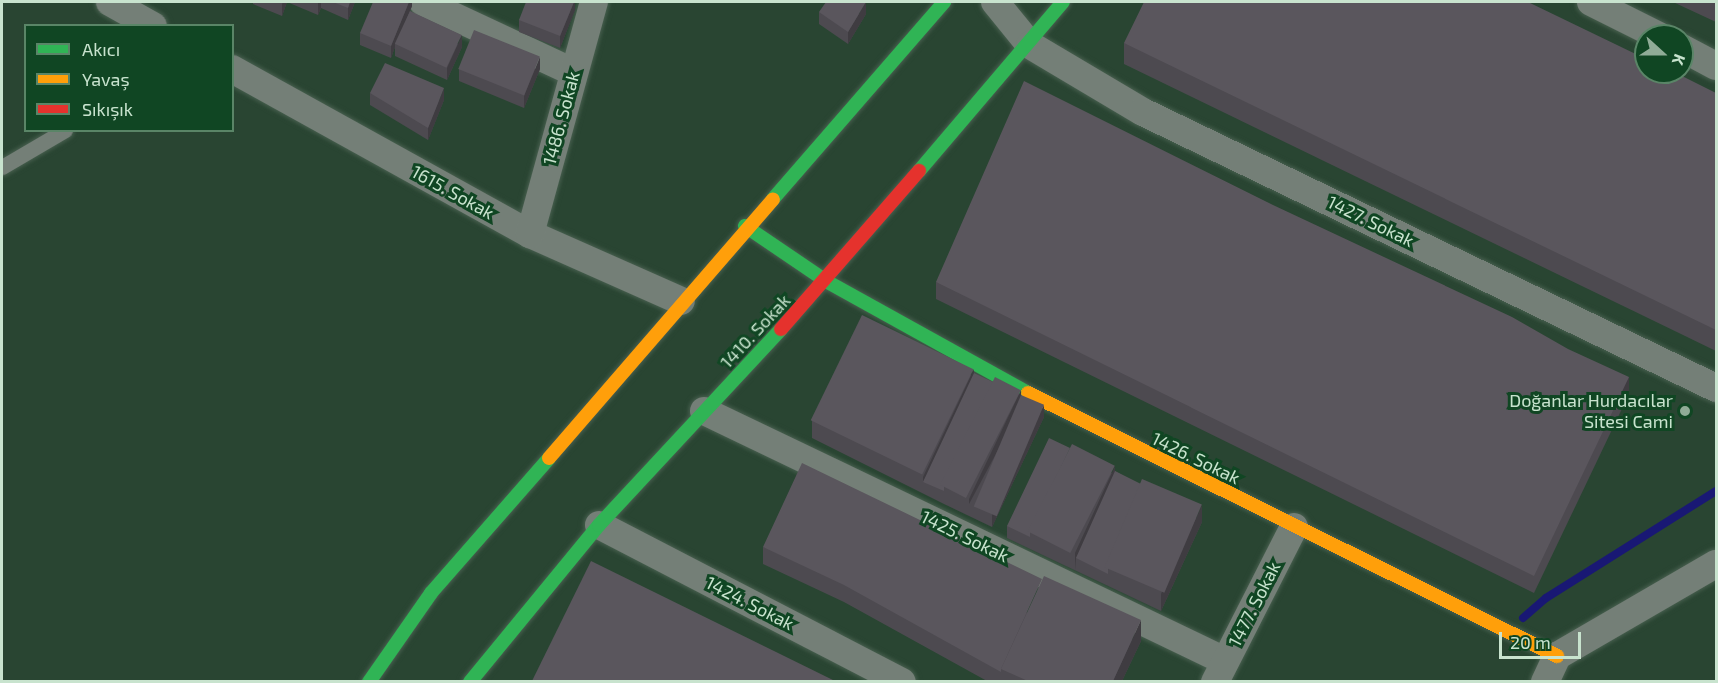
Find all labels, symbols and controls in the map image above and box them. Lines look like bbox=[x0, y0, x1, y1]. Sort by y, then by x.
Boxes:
legend bbox=[24, 24, 234, 132]
north arrow bbox=[1634, 24, 1694, 84]
text: Akıcı bbox=[82, 38, 120, 60]
text: K bbox=[1669, 52, 1690, 68]
text: Yavaş bbox=[82, 68, 130, 90]
street label: 1486. Sokak bbox=[538, 69, 584, 167]
text: Sıkışık bbox=[82, 98, 133, 120]
street label: 1615. Sokak bbox=[408, 161, 498, 223]
street label: 1427. Sokak bbox=[1324, 191, 1418, 251]
street label: 1410. Sokak bbox=[715, 290, 795, 372]
place label: Doğanlar Hurdacılar Sitesi Cami bbox=[1509, 390, 1673, 432]
marker: Doğanlar Hurdacılar Sitesi Cami bbox=[1678, 404, 1692, 418]
street label: 1426. Sokak bbox=[1148, 427, 1244, 489]
street label: 1425. Sokak bbox=[918, 506, 1012, 566]
street label: 1477. Sokak bbox=[1223, 558, 1285, 650]
street label: 1424. Sokak bbox=[702, 572, 798, 634]
scale bar bbox=[1502, 620, 1584, 658]
text: 20 m bbox=[1510, 631, 1551, 653]

